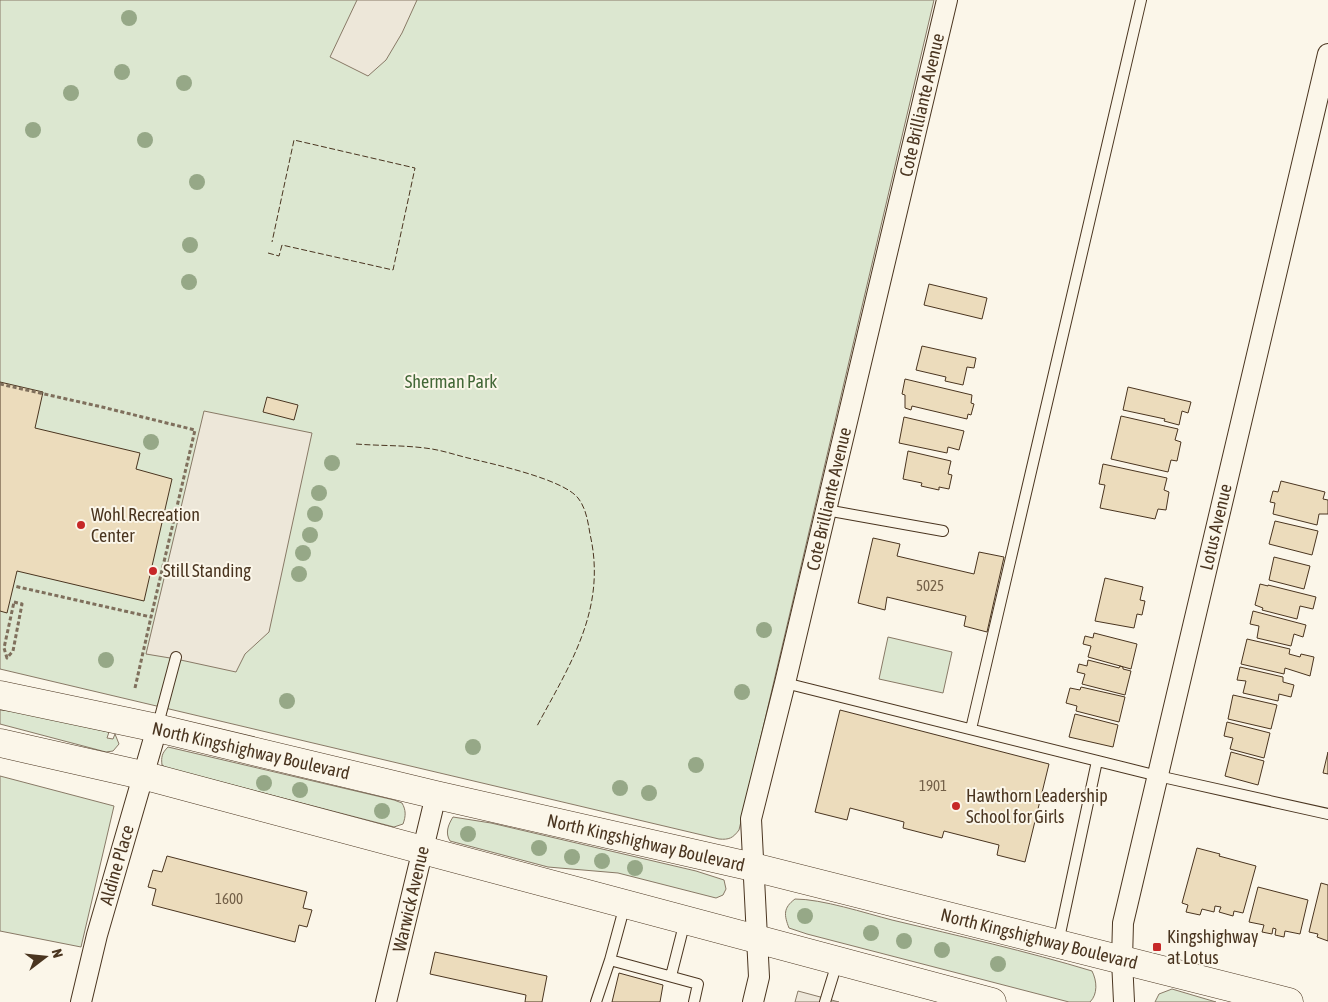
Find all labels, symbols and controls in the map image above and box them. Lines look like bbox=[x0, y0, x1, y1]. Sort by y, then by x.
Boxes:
street label: Cote Brilliante Avenue bbox=[895, 31, 948, 179]
park label: Sherman Park bbox=[405, 371, 497, 392]
street label: Cote Brilliante Avenue bbox=[802, 425, 855, 573]
street label: Lotus Avenue bbox=[1195, 482, 1236, 572]
place label: Wohl Recreation Center bbox=[91, 504, 200, 546]
marker: Wohl Recreation Center bbox=[75, 519, 87, 531]
place label: Still Standing bbox=[163, 560, 251, 581]
marker: Still Standing bbox=[147, 565, 159, 577]
house number: 5025 bbox=[916, 577, 944, 594]
street label: North Kingshighway Boulevard bbox=[150, 718, 352, 783]
house number: 1901 bbox=[919, 777, 947, 794]
place label: Hawthorn Leadership School for Girls bbox=[966, 785, 1108, 827]
marker: Hawthorn Leadership School for Girls bbox=[950, 800, 962, 812]
street label: North Kingshighway Boulevard bbox=[545, 810, 747, 875]
street label: Aldine Place bbox=[95, 822, 138, 907]
street label: Warwick Avenue bbox=[388, 844, 433, 954]
house number: 1600 bbox=[215, 890, 243, 907]
street label: North Kingshighway Boulevard bbox=[938, 904, 1140, 973]
place label: Kingshighway at Lotus bbox=[1167, 926, 1258, 968]
north arrow bbox=[20, 932, 70, 982]
marker: Kingshighway at Lotus bbox=[1151, 941, 1163, 953]
text: N bbox=[49, 947, 66, 960]

